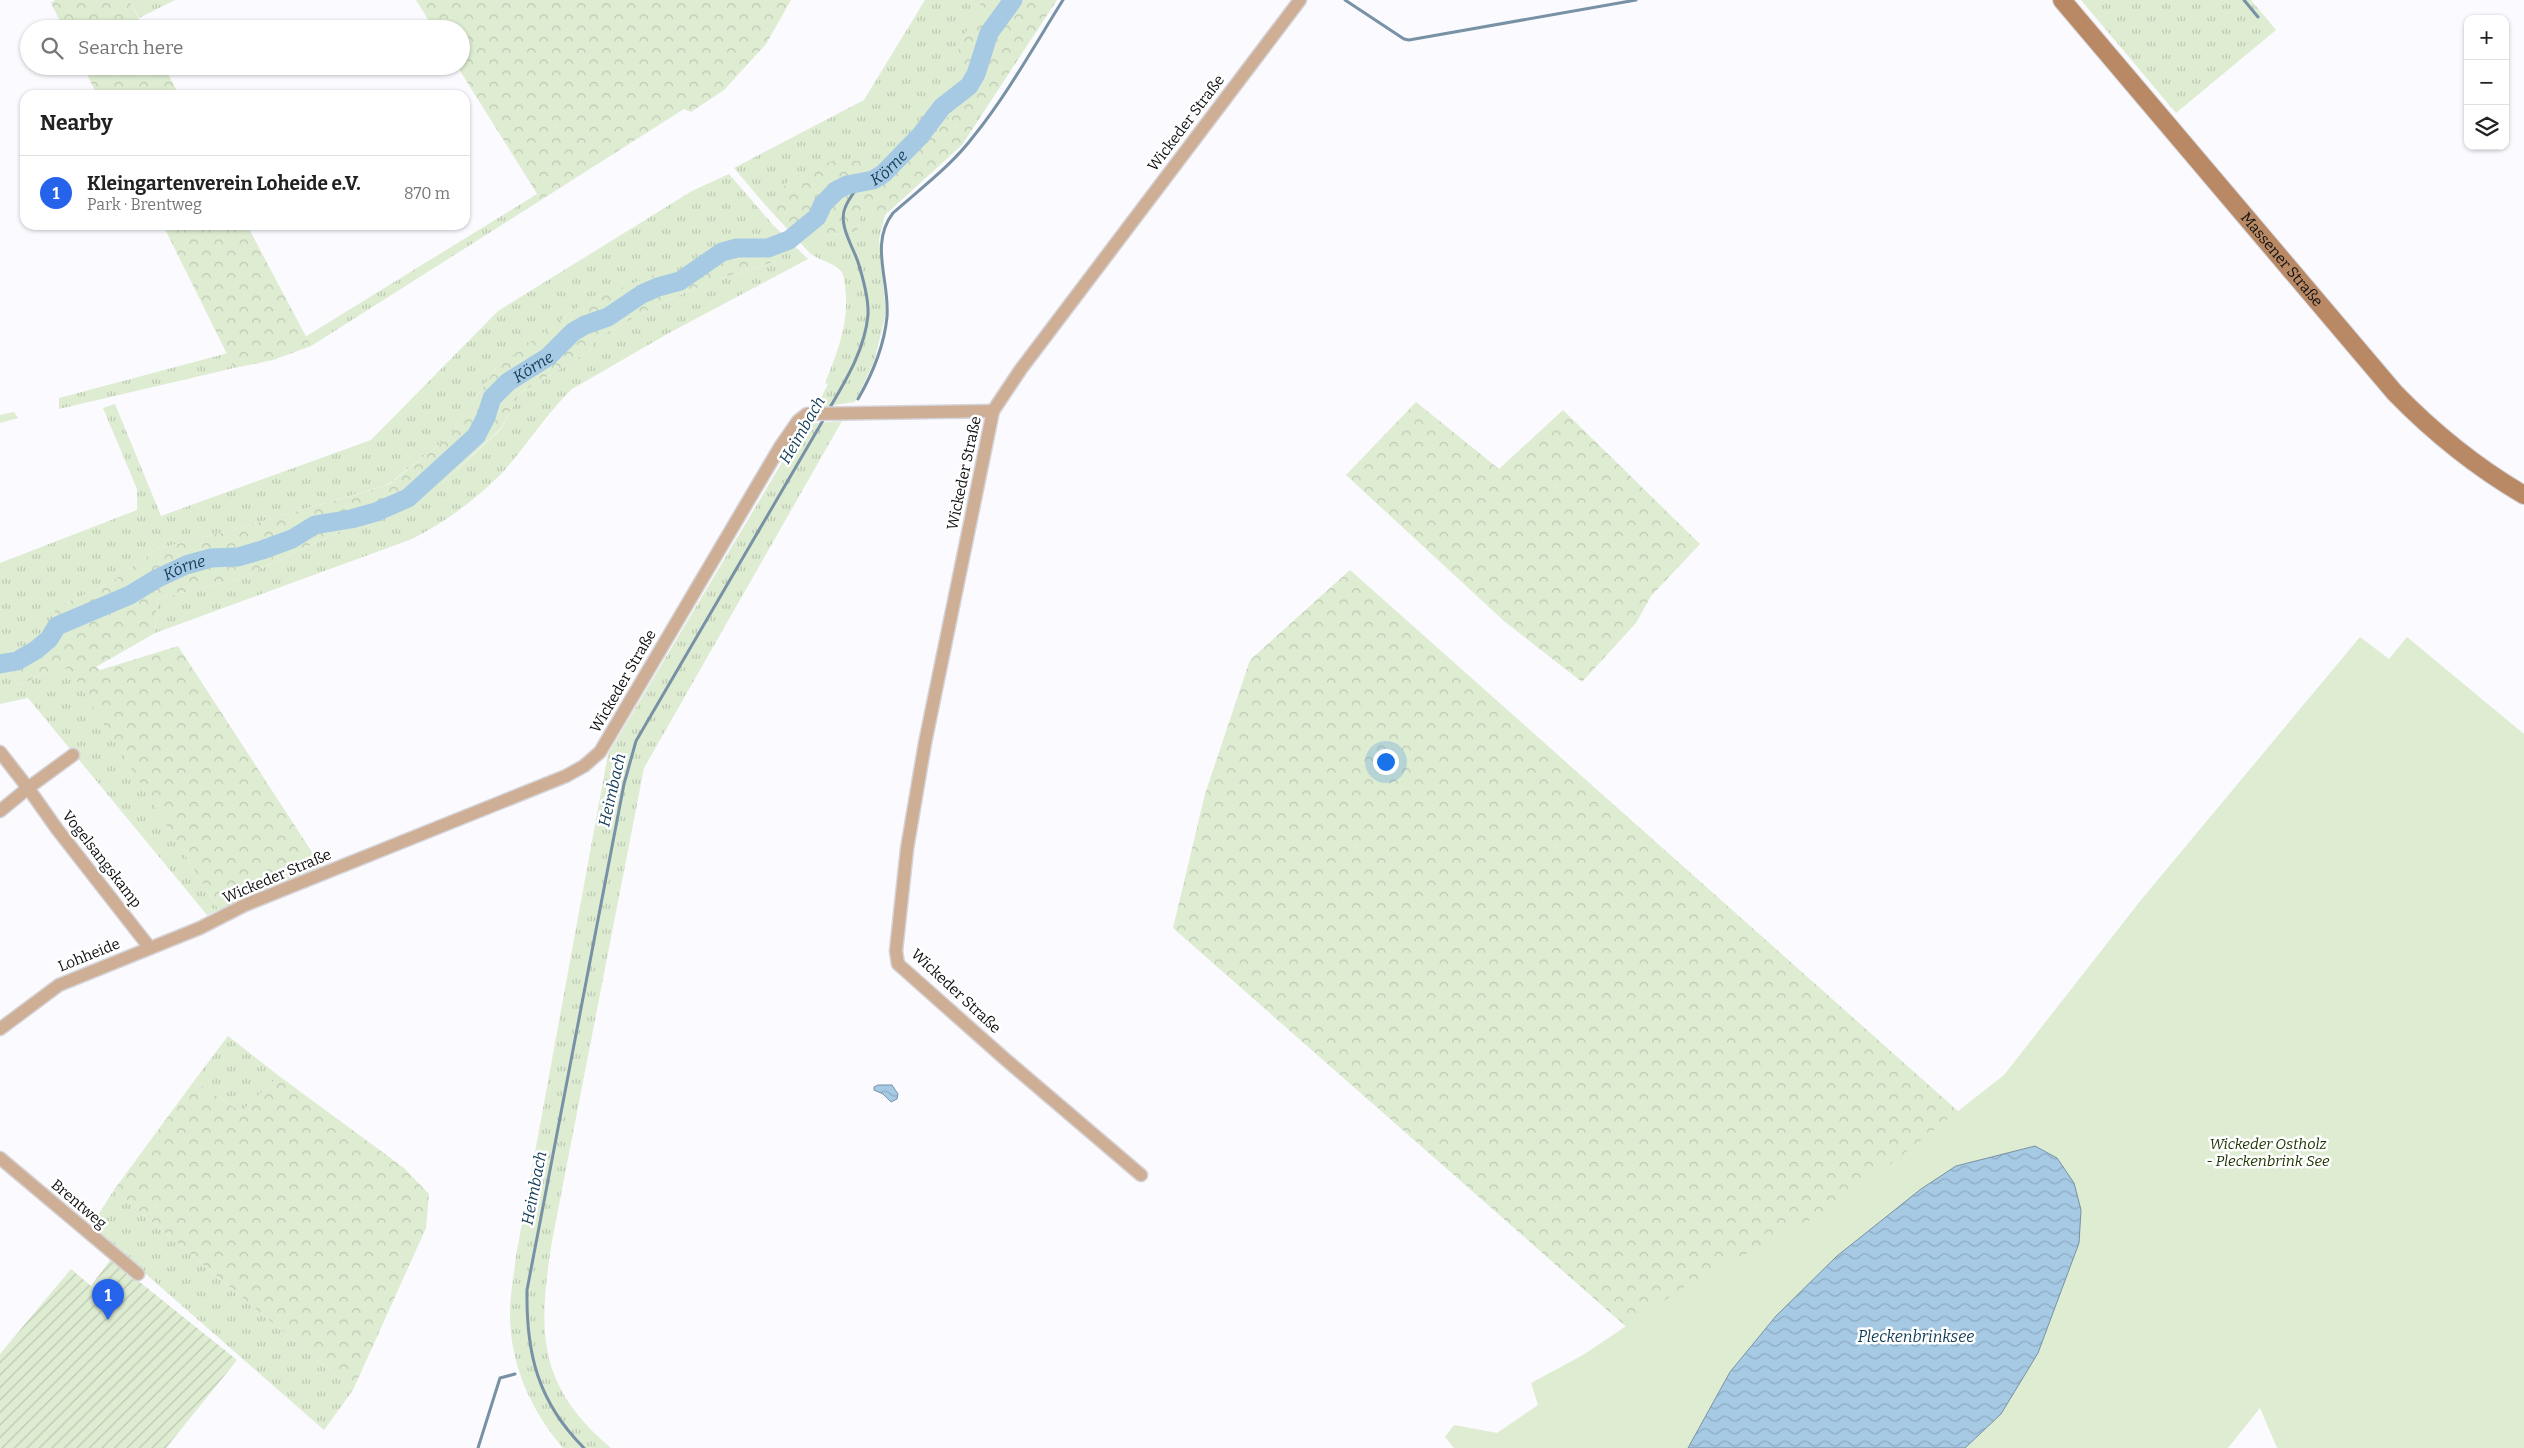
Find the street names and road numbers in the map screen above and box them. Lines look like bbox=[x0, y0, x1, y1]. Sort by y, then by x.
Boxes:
street label: Wickeder Straße bbox=[1144, 71, 1228, 175]
street label: Massener Straße bbox=[2237, 209, 2327, 310]
street label: Wickeder Straße bbox=[943, 414, 985, 532]
street label: Wickeder Straße bbox=[586, 626, 660, 736]
street label: Vogelsangskamp bbox=[58, 807, 146, 911]
street label: Wickeder Straße bbox=[220, 845, 334, 907]
street label: Lohheide bbox=[55, 934, 123, 976]
street label: Wickeder Straße bbox=[907, 945, 1005, 1037]
street label: Brentweg bbox=[48, 1176, 110, 1232]

